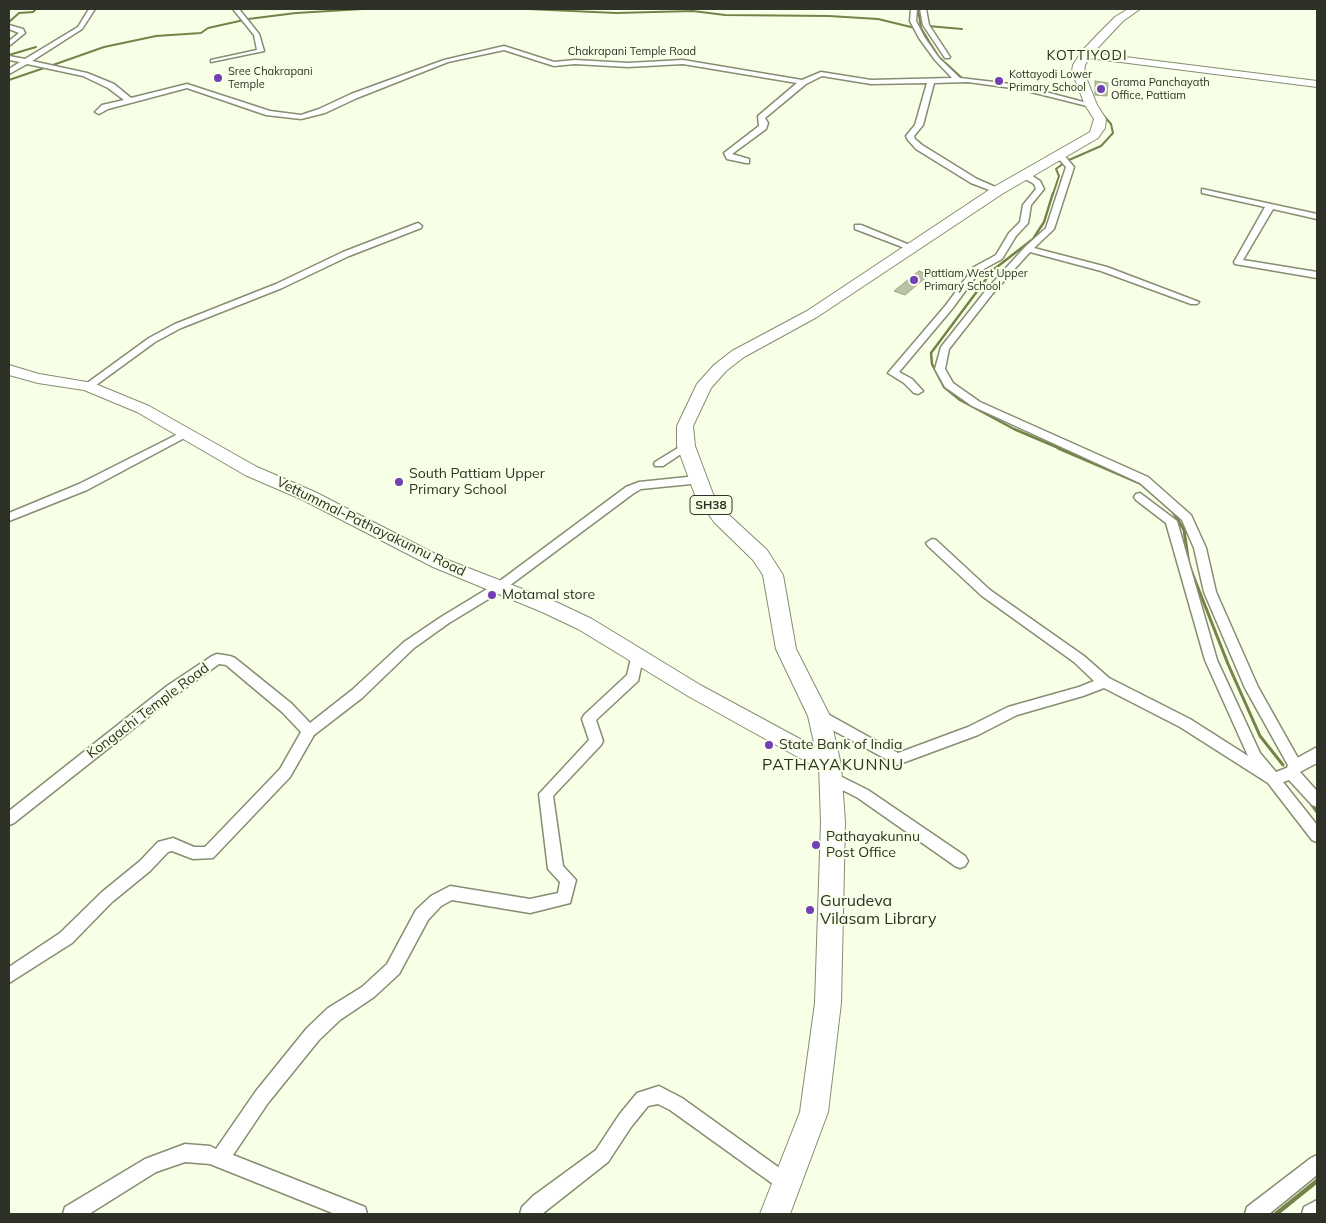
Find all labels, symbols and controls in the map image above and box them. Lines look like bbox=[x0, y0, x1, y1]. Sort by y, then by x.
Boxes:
street label: Chakrapani Temple Road bbox=[568, 45, 696, 59]
district label: KOTTIYODI bbox=[1045, 48, 1129, 64]
place label: Sree Chakrapani Temple bbox=[228, 65, 313, 91]
place label: Kottayodi Lower Primary School bbox=[1009, 68, 1092, 94]
marker: Sree Chakrapani Temple bbox=[212, 72, 224, 84]
marker: Kottayodi Lower Primary School bbox=[993, 75, 1005, 87]
place label: Grama Panchayath Office, Pattiam bbox=[1111, 76, 1210, 102]
marker: Grama Panchayath Office, Pattiam bbox=[1095, 83, 1107, 95]
place label: Pattiam West Upper Primary School bbox=[924, 267, 1028, 293]
marker: Pattiam West Upper Primary School bbox=[908, 274, 920, 286]
place label: South Pattiam Upper Primary School bbox=[409, 466, 545, 498]
street label: Vettummal-Pathayakunnu Road bbox=[274, 474, 468, 580]
marker: South Pattiam Upper Primary School bbox=[393, 476, 405, 488]
road number: SH38 bbox=[690, 496, 732, 514]
place label: Motamal store bbox=[502, 587, 595, 603]
marker: Motamal store bbox=[486, 589, 498, 601]
street label: Kongachi Temple Road bbox=[84, 660, 212, 762]
place label: State Bank of India bbox=[779, 737, 902, 753]
marker: State Bank of India bbox=[763, 739, 775, 751]
district label: PATHAYAKUNNU bbox=[760, 755, 906, 775]
place label: Pathayakunnu Post Office bbox=[826, 829, 920, 862]
marker: Pathayakunnu Post Office bbox=[810, 839, 822, 851]
place label: Gurudeva Vilasam Library bbox=[820, 891, 936, 929]
marker: Gurudeva Vilasam Library bbox=[804, 904, 816, 916]

